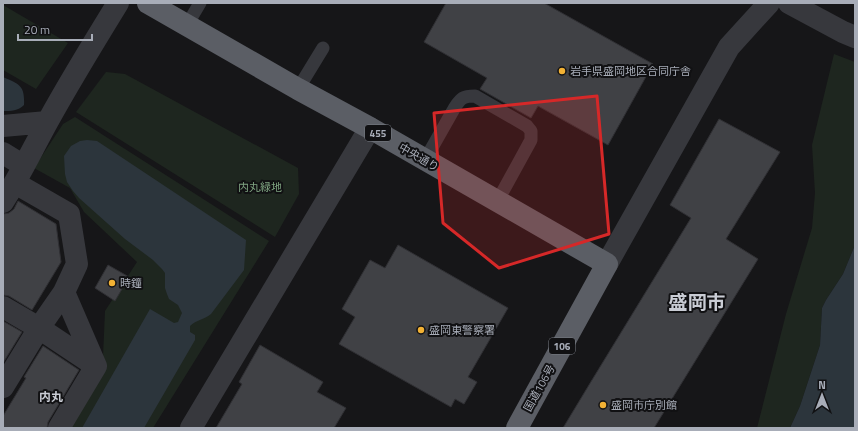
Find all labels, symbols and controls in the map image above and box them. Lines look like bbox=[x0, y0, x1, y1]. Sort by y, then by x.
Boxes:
scale bar bbox=[18, 16, 92, 42]
text: 20 m bbox=[24, 20, 50, 39]
place label: 岩手県盛岡地区合同庁舎 bbox=[570, 63, 691, 79]
marker: 岩手県盛岡地区合同庁舎 bbox=[557, 66, 567, 76]
road number: 455 bbox=[365, 125, 391, 141]
street label: 中央通り bbox=[396, 139, 442, 175]
park label: 内丸緑地 bbox=[238, 179, 282, 195]
place label: 時鐘 bbox=[120, 275, 142, 291]
marker: 時鐘 bbox=[107, 278, 117, 288]
district label: 盛岡市 bbox=[668, 287, 726, 316]
place label: 盛岡東警察署 bbox=[429, 322, 495, 338]
marker: 盛岡東警察署 bbox=[416, 325, 426, 335]
road number: 106 bbox=[549, 338, 575, 354]
street label: 国道106号 bbox=[520, 362, 558, 414]
north arrow bbox=[802, 375, 842, 415]
text: N bbox=[818, 377, 826, 393]
district label: 内丸 bbox=[39, 387, 63, 406]
place label: 盛岡市庁別館 bbox=[611, 397, 677, 413]
marker: 盛岡市庁別館 bbox=[598, 400, 608, 410]

